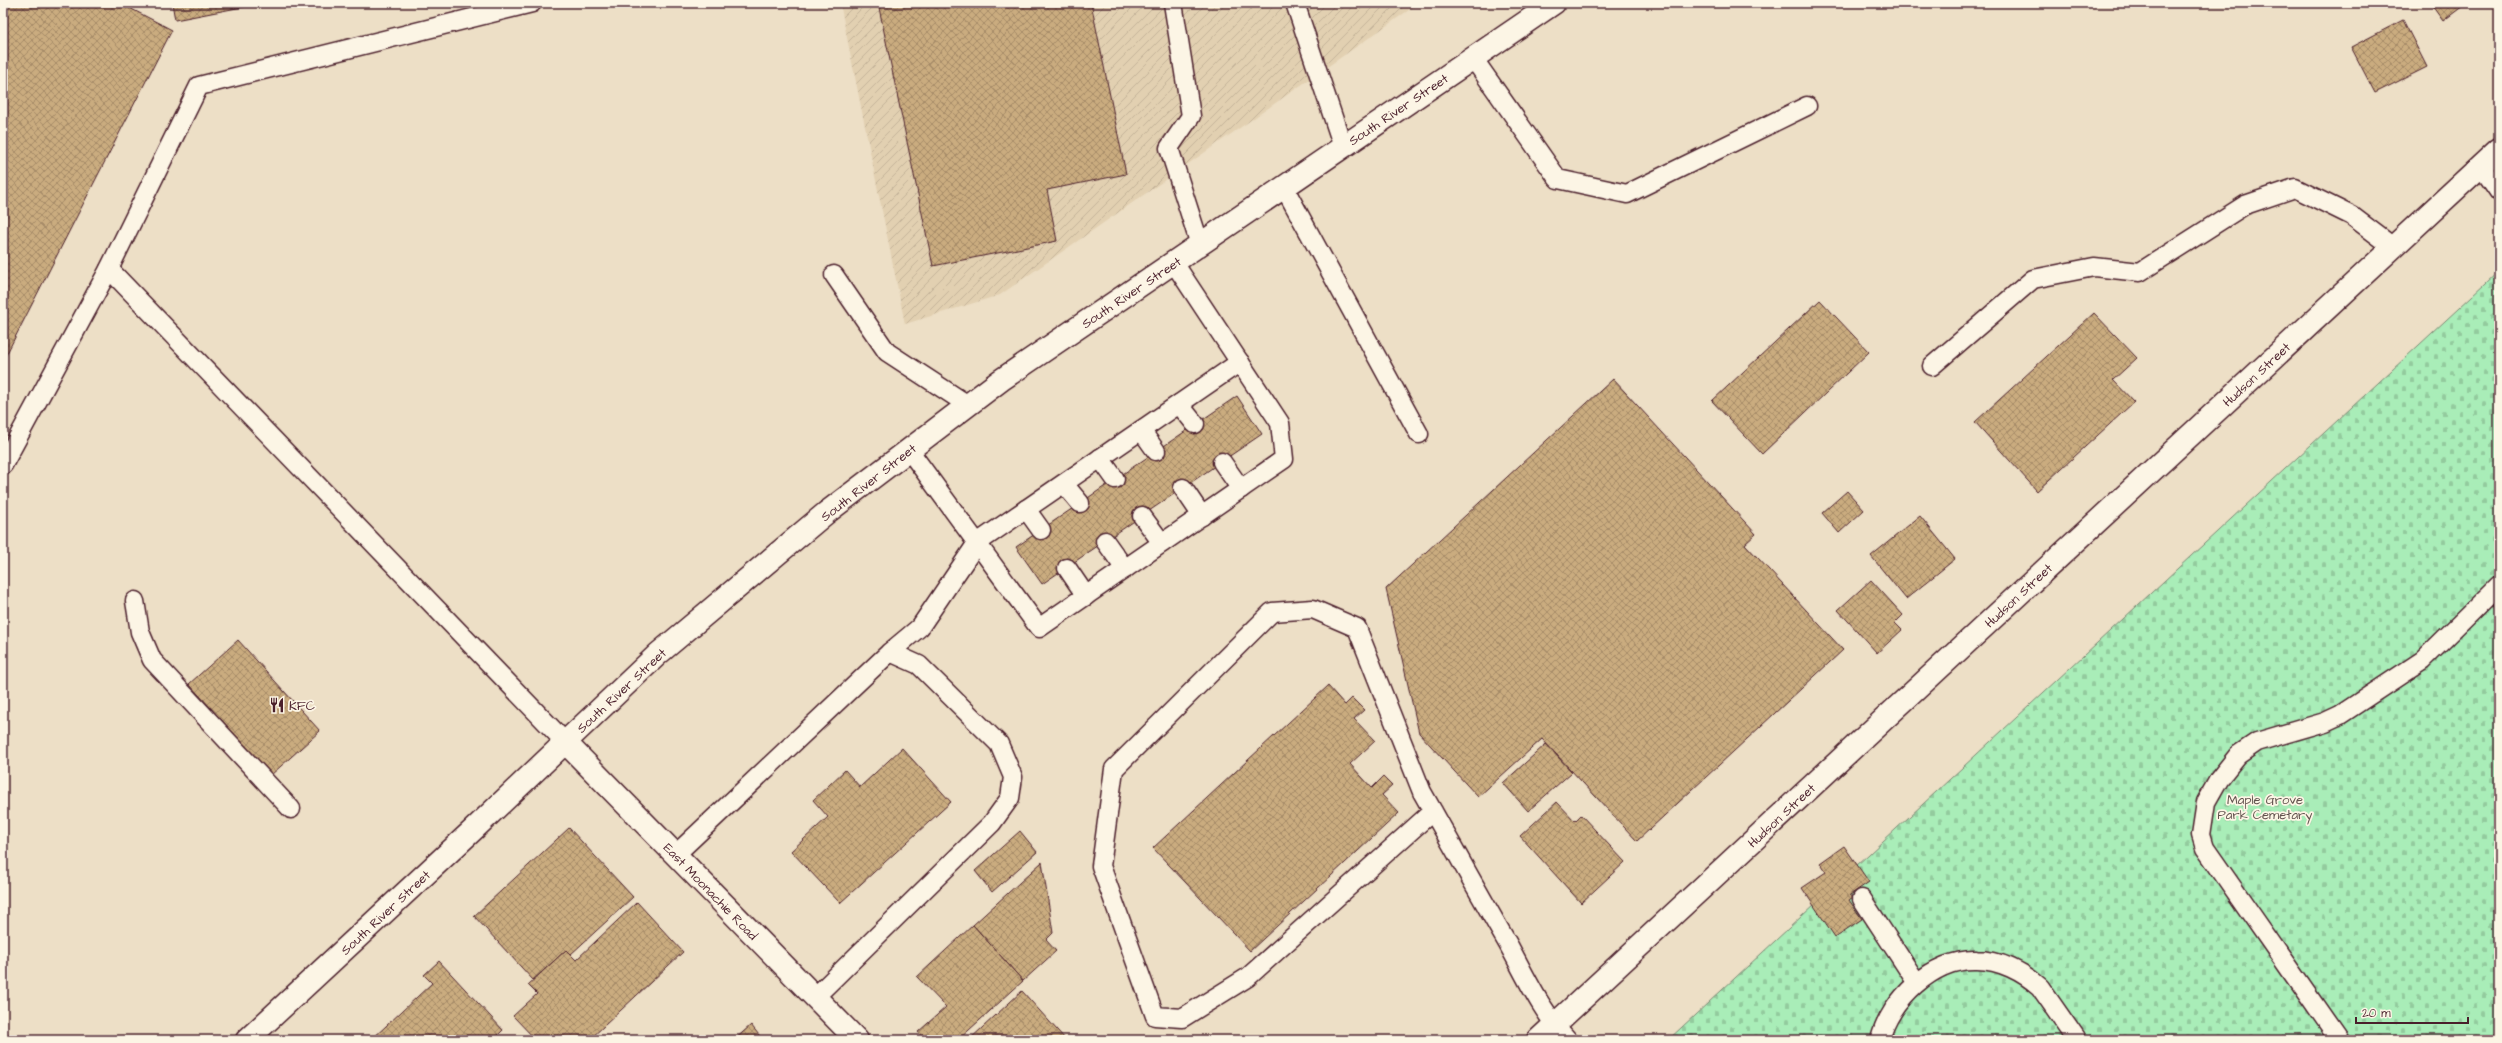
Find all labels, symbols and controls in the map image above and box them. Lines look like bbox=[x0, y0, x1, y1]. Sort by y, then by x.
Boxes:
street label: South River Street bbox=[1345, 69, 1453, 150]
street label: South River Street bbox=[1078, 252, 1186, 333]
street label: Hudson Street bbox=[2219, 338, 2295, 411]
street label: South River Street bbox=[817, 439, 921, 526]
street label: Hudson Street bbox=[1981, 559, 2057, 632]
street label: South River Street bbox=[573, 644, 671, 737]
restaurant icon: KFC bbox=[268, 696, 286, 714]
place label: KFC bbox=[289, 697, 315, 715]
street label: Hudson Street bbox=[1744, 779, 1820, 852]
park label: Maple Grove Park Cemetary bbox=[2218, 791, 2312, 825]
street label: East Moonachie Road bbox=[659, 839, 762, 944]
street label: South River Street bbox=[337, 866, 435, 959]
scale bar bbox=[2356, 999, 2468, 1025]
text: 20 m bbox=[2362, 1005, 2391, 1022]

